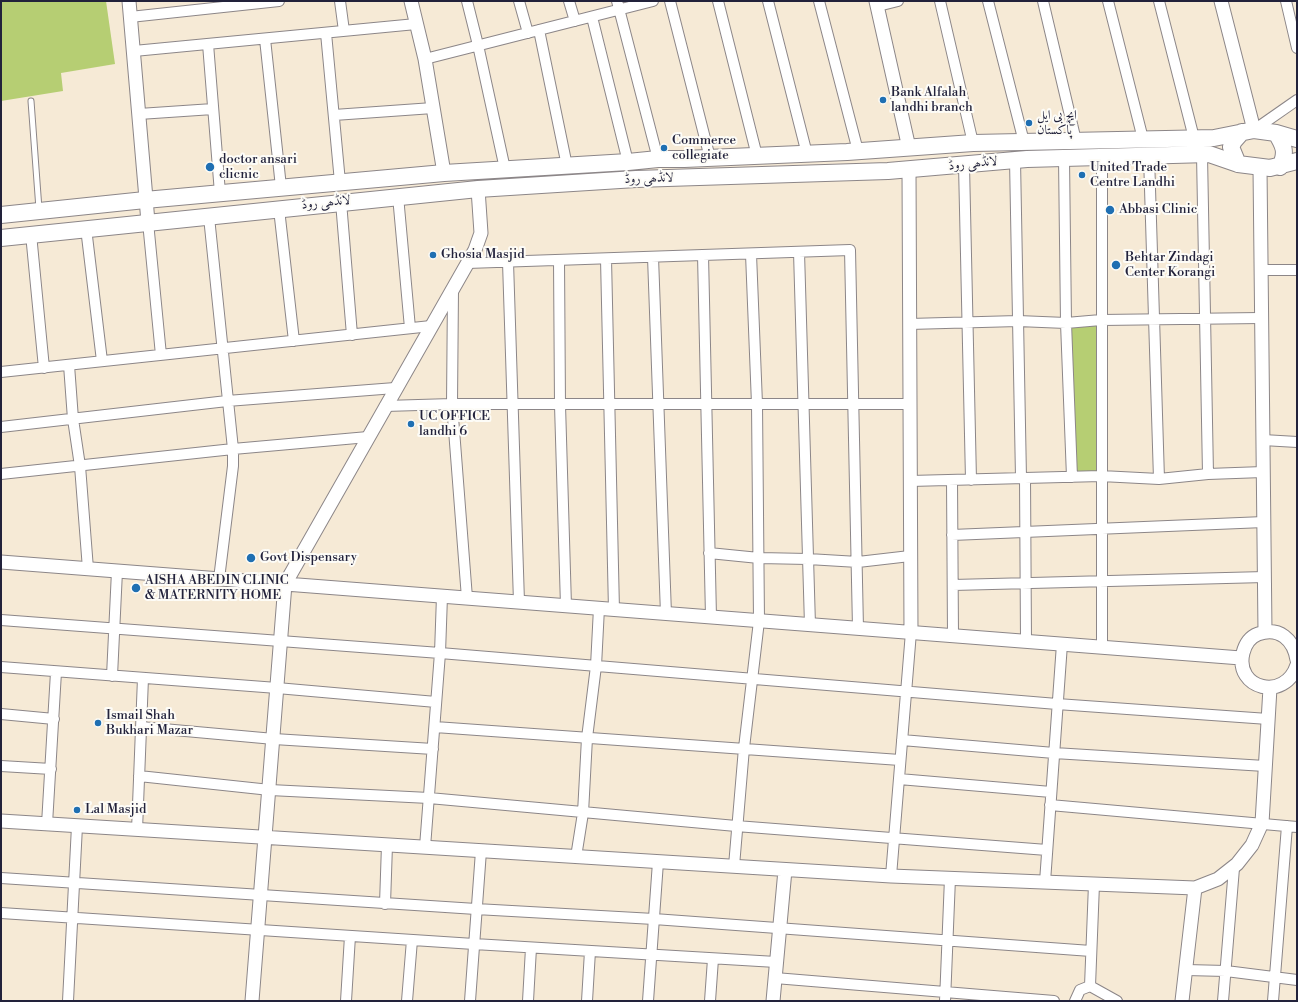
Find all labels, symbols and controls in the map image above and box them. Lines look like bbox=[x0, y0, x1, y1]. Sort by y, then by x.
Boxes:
place label: Bank Alfalah landhi branch bbox=[891, 85, 973, 116]
marker: Bank Alfalah landhi branch bbox=[878, 95, 888, 105]
place label: ایچ بی ایل پاکستان bbox=[1037, 108, 1077, 139]
marker: ایچ بی ایل پاکستان bbox=[1024, 118, 1034, 128]
place label: Commerce collegiate bbox=[672, 133, 736, 164]
marker: Commerce collegiate bbox=[659, 143, 669, 153]
place label: doctor ansari clicnic bbox=[219, 152, 297, 183]
street label: لانڈھی روڈ bbox=[948, 154, 998, 174]
place label: United Trade Centre Landhi bbox=[1090, 160, 1175, 191]
marker: doctor ansari clicnic bbox=[204, 161, 216, 173]
street label: لانڈھی روڈ bbox=[624, 170, 674, 188]
marker: United Trade Centre Landhi bbox=[1077, 170, 1087, 180]
street label: لانڈھی روڈ bbox=[301, 193, 351, 213]
place label: Abbasi Clinic bbox=[1119, 202, 1197, 218]
marker: Abbasi Clinic bbox=[1104, 204, 1116, 216]
place label: Ghosia Masjid bbox=[441, 247, 525, 263]
marker: Ghosia Masjid bbox=[428, 250, 438, 260]
place label: Behtar Zindagi Center Korangi bbox=[1125, 250, 1215, 281]
marker: Behtar Zindagi Center Korangi bbox=[1110, 259, 1122, 271]
place label: UC OFFICE landhi 6 bbox=[419, 409, 490, 440]
marker: UC OFFICE landhi 6 bbox=[406, 419, 416, 429]
place label: Govt Dispensary bbox=[260, 550, 357, 566]
marker: Govt Dispensary bbox=[245, 552, 257, 564]
place label: AISHA ABEDIN CLINIC & MATERNITY HOME bbox=[145, 573, 289, 604]
marker: AISHA ABEDIN CLINIC & MATERNITY HOME bbox=[130, 582, 142, 594]
place label: Ismail Shah Bukhari Mazar bbox=[106, 708, 193, 739]
marker: Ismail Shah Bukhari Mazar bbox=[93, 718, 103, 728]
place label: Lal Masjid bbox=[85, 802, 146, 818]
marker: Lal Masjid bbox=[72, 805, 82, 815]

